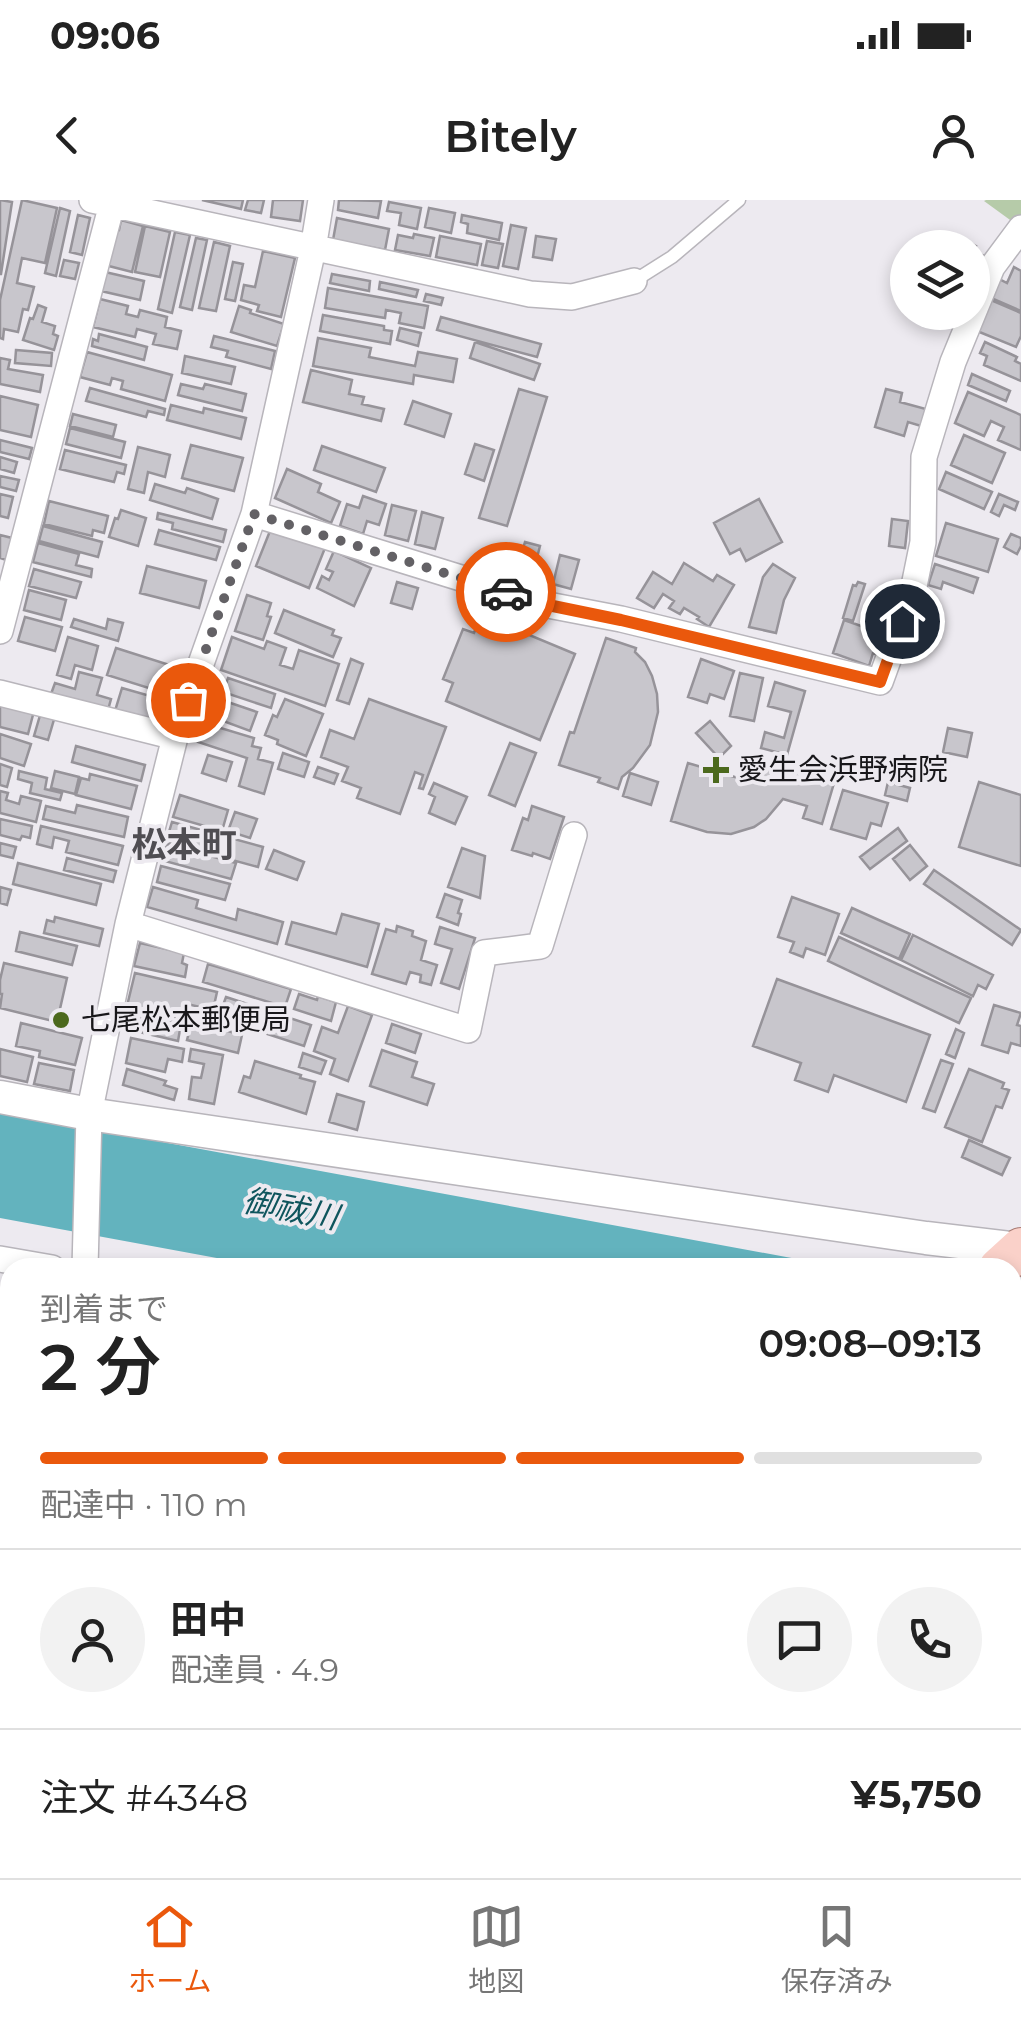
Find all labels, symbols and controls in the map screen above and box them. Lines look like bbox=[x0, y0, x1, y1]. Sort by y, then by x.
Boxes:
text: 09:06 bbox=[50, 12, 160, 59]
icon: back bbox=[40, 108, 95, 163]
text: Bitely bbox=[444, 108, 577, 163]
icon: person bbox=[926, 108, 981, 163]
map controls bbox=[890, 230, 990, 330]
button: layers bbox=[890, 230, 990, 330]
courier bbox=[456, 542, 556, 642]
icon: car bbox=[479, 565, 534, 620]
pin bbox=[860, 579, 945, 664]
icon: home bbox=[875, 594, 930, 649]
pin bbox=[146, 658, 231, 743]
icon: bag bbox=[161, 673, 216, 728]
place label: 愛生会浜野病院 bbox=[738, 751, 948, 788]
marker: 愛生会浜野病院 bbox=[703, 757, 729, 783]
district label: 松本町 bbox=[131, 823, 237, 866]
place label: 七尾松本郵便局 bbox=[81, 1001, 291, 1038]
marker: 七尾松本郵便局 bbox=[50, 1009, 72, 1031]
water label: 御祓川 bbox=[240, 1180, 345, 1237]
text: 到着まで bbox=[40, 1289, 168, 1328]
text: 09:08–09:13 bbox=[759, 1320, 982, 1367]
text: 2 分 bbox=[40, 1327, 161, 1406]
text: 配達中 · 110 m bbox=[40, 1485, 247, 1524]
button: person bbox=[40, 1587, 145, 1692]
button: chat bbox=[747, 1587, 852, 1692]
button: phone bbox=[877, 1587, 982, 1692]
text: 田中 bbox=[170, 1596, 246, 1643]
text: 配達員 · 4.9 bbox=[170, 1650, 339, 1689]
text: ¥5,750 bbox=[851, 1771, 982, 1818]
text: 注文 #4348 bbox=[40, 1774, 248, 1821]
tab: ホーム bbox=[128, 1899, 211, 1999]
tab: 地図 bbox=[468, 1899, 524, 1999]
tab: 保存済み bbox=[781, 1899, 893, 1999]

